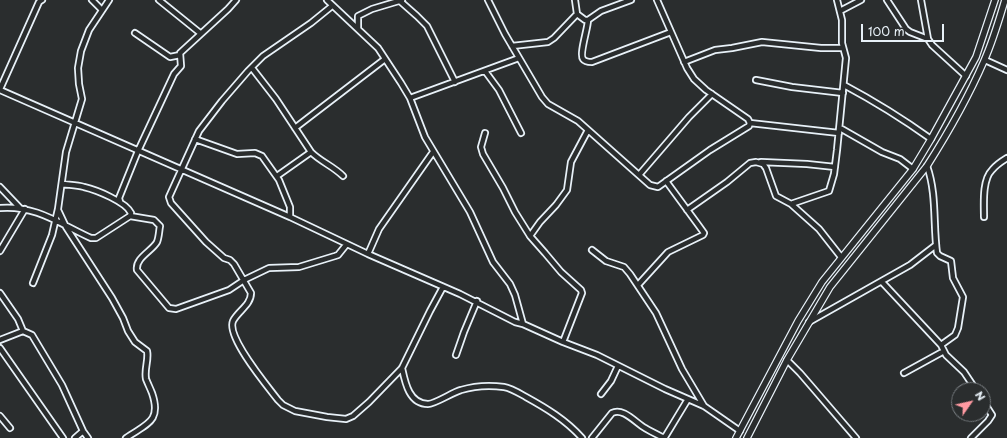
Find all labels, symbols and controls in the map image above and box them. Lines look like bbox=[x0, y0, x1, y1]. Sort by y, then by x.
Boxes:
scale bar bbox=[863, 16, 946, 42]
text: 100 m bbox=[868, 22, 905, 40]
north arrow bbox=[951, 382, 991, 422]
text: N bbox=[971, 387, 990, 404]

